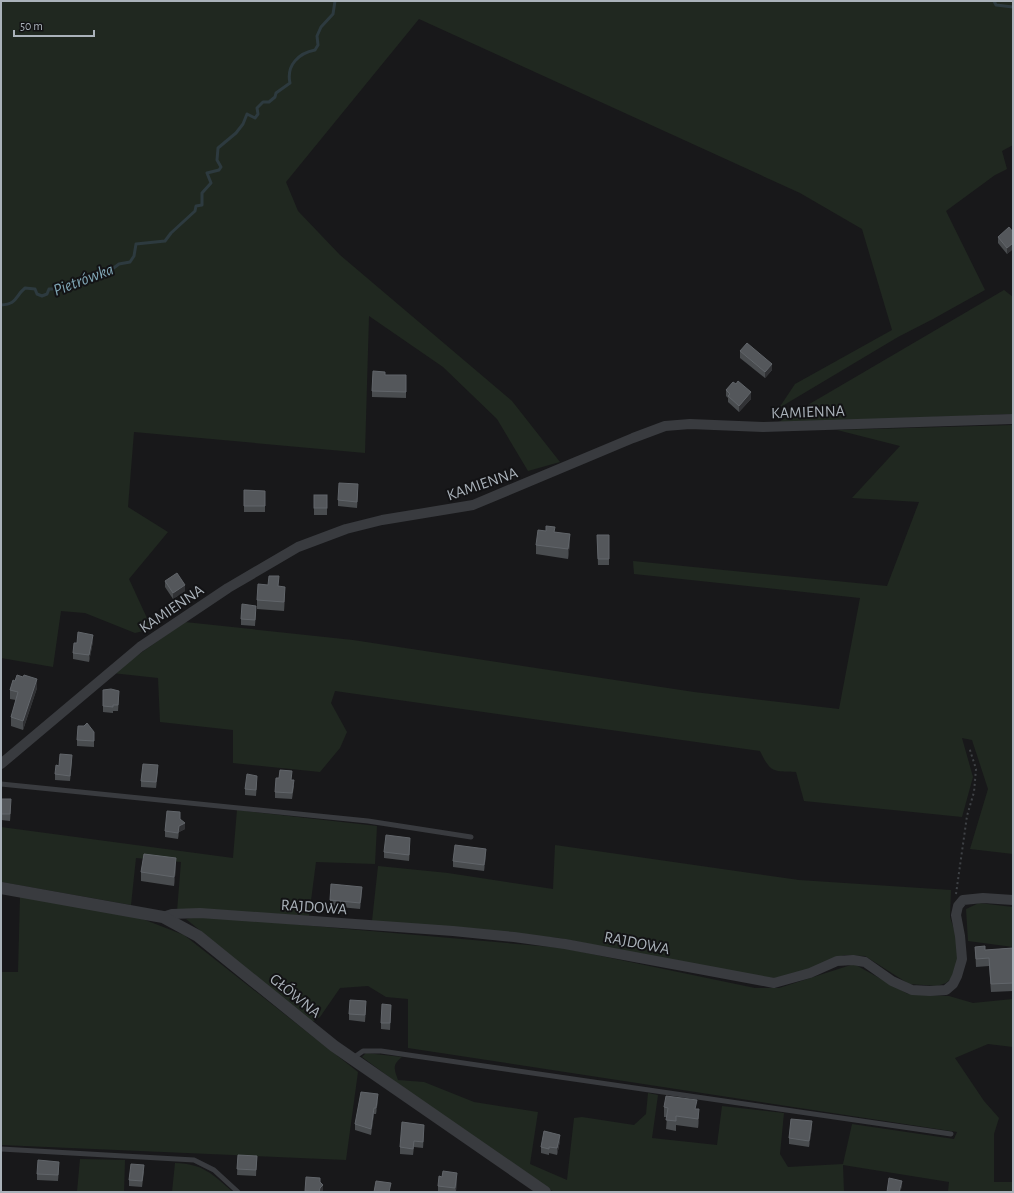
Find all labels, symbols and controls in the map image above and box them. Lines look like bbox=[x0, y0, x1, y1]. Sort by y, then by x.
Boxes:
scale bar bbox=[14, 12, 94, 38]
text: 50 m bbox=[20, 20, 43, 32]
water label: Pietrówka bbox=[51, 260, 116, 299]
street label: KAMIENNA bbox=[771, 403, 845, 421]
street label: KAMIENNA bbox=[445, 464, 520, 504]
street label: KAMIENNA bbox=[137, 582, 207, 636]
street label: RAJDOWA bbox=[280, 897, 348, 917]
street label: RAJDOWA bbox=[603, 929, 671, 957]
street label: GŁÓWNA bbox=[267, 969, 325, 1021]

